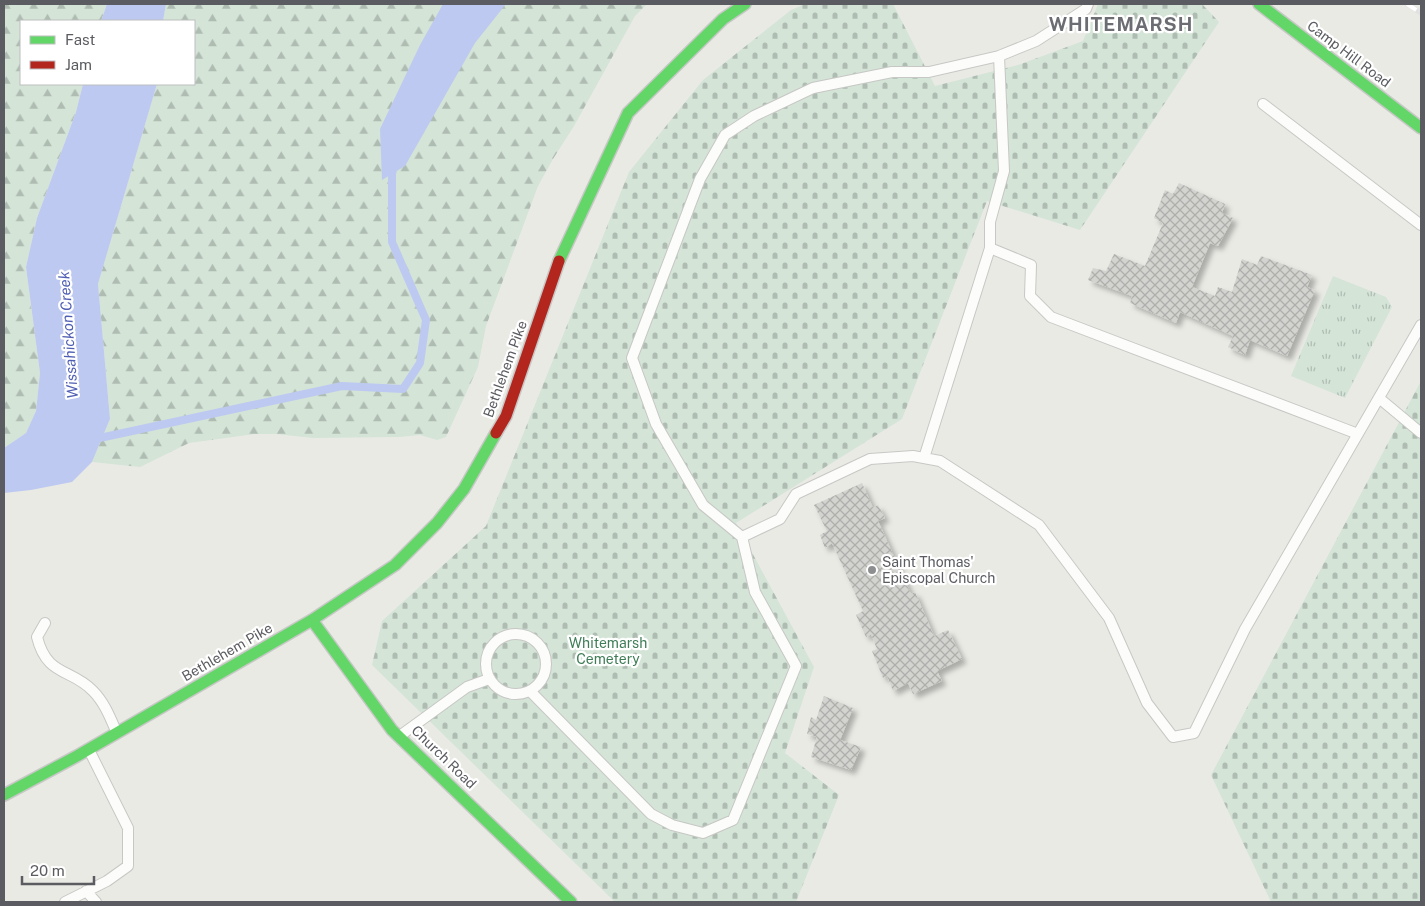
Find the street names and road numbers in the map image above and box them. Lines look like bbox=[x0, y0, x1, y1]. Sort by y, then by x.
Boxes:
street label: Camp Hill Road bbox=[1304, 17, 1394, 91]
street label: Bethlehem Pike bbox=[480, 318, 530, 420]
street label: Bethlehem Pike bbox=[179, 620, 275, 684]
street label: Church Road bbox=[408, 722, 480, 792]

